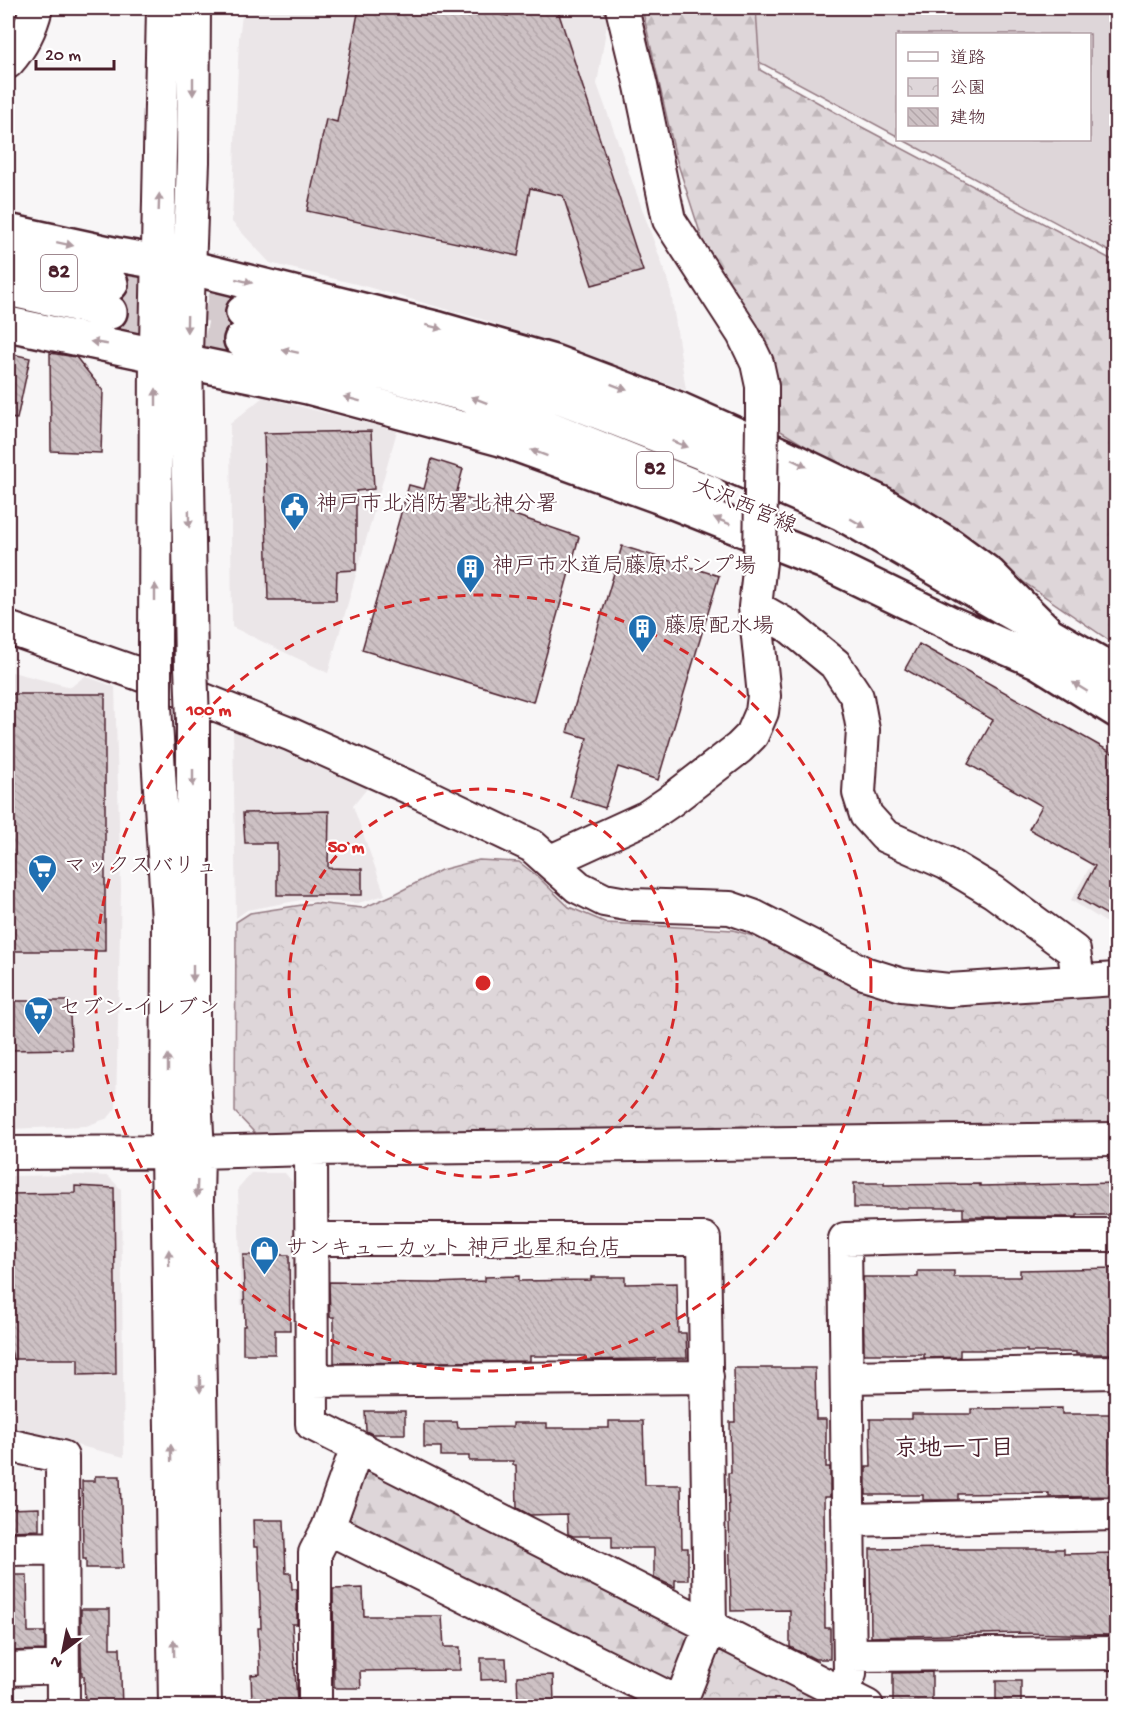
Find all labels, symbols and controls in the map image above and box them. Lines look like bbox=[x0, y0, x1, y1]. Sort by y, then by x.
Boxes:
scale bar bbox=[36, 33, 114, 71]
legend bbox=[896, 33, 1091, 141]
text: 20 m bbox=[45, 46, 81, 67]
text: 道路 bbox=[950, 48, 986, 70]
one-way arrow bbox=[188, 77, 198, 96]
text: 公園 bbox=[950, 79, 986, 100]
text: 建物 bbox=[950, 108, 986, 130]
one-way arrow bbox=[155, 192, 164, 211]
one-way arrow bbox=[55, 239, 74, 249]
road number: 82 bbox=[41, 255, 77, 291]
one-way arrow bbox=[235, 276, 254, 286]
one-way arrow bbox=[182, 314, 192, 333]
one-way arrow bbox=[425, 323, 443, 333]
one-way arrow bbox=[89, 339, 108, 348]
one-way arrow bbox=[280, 346, 299, 355]
one-way arrow bbox=[610, 382, 628, 392]
one-way arrow bbox=[151, 387, 161, 406]
one-way arrow bbox=[343, 394, 361, 403]
one-way arrow bbox=[469, 394, 487, 404]
one-way arrow bbox=[672, 439, 690, 449]
one-way arrow bbox=[530, 448, 548, 457]
road number: 82 bbox=[637, 452, 673, 488]
one-way arrow bbox=[790, 458, 807, 468]
street label: 大沢西宮線 bbox=[688, 474, 800, 541]
public building icon: 神戸市北消防署北神分署 bbox=[279, 490, 311, 532]
place label: 神戸市北消防署北神分署 bbox=[316, 492, 558, 519]
one-way arrow bbox=[184, 509, 194, 528]
one-way arrow bbox=[713, 516, 731, 526]
one-way arrow bbox=[850, 518, 867, 528]
building icon: 神戸市水道局藤原ポンプ場 bbox=[455, 552, 487, 594]
place label: 神戸市水道局藤原ポンプ場 bbox=[492, 553, 756, 581]
one-way arrow bbox=[150, 582, 160, 601]
building icon: 藤原配水場 bbox=[627, 612, 659, 654]
place label: 藤原配水場 bbox=[664, 613, 774, 641]
one-way arrow bbox=[1072, 682, 1088, 693]
text: 100 m bbox=[186, 701, 232, 722]
one-way arrow bbox=[188, 769, 198, 788]
text: 50 m bbox=[328, 838, 365, 859]
supermarket icon: マックスバリュ bbox=[27, 852, 59, 894]
place label: マックスバリュ bbox=[64, 855, 218, 881]
one-way arrow bbox=[188, 964, 198, 983]
centre of rings bbox=[473, 973, 493, 993]
supermarket icon: セブン-イレブン bbox=[22, 994, 54, 1036]
place label: セブン-イレブン bbox=[59, 996, 220, 1023]
one-way arrow bbox=[163, 1054, 173, 1073]
one-way arrow bbox=[193, 1180, 202, 1199]
shop icon: サンキューカット 神戸北星和台店 bbox=[249, 1234, 281, 1276]
place label: サンキューカット 神戸北星和台店 bbox=[286, 1236, 621, 1263]
one-way arrow bbox=[164, 1249, 174, 1268]
one-way arrow bbox=[195, 1375, 205, 1394]
district label: 京地一丁目 bbox=[894, 1435, 1014, 1465]
one-way arrow bbox=[167, 1444, 176, 1463]
north arrow bbox=[33, 1621, 93, 1681]
one-way arrow bbox=[169, 1639, 179, 1658]
text: N bbox=[47, 1650, 66, 1672]

